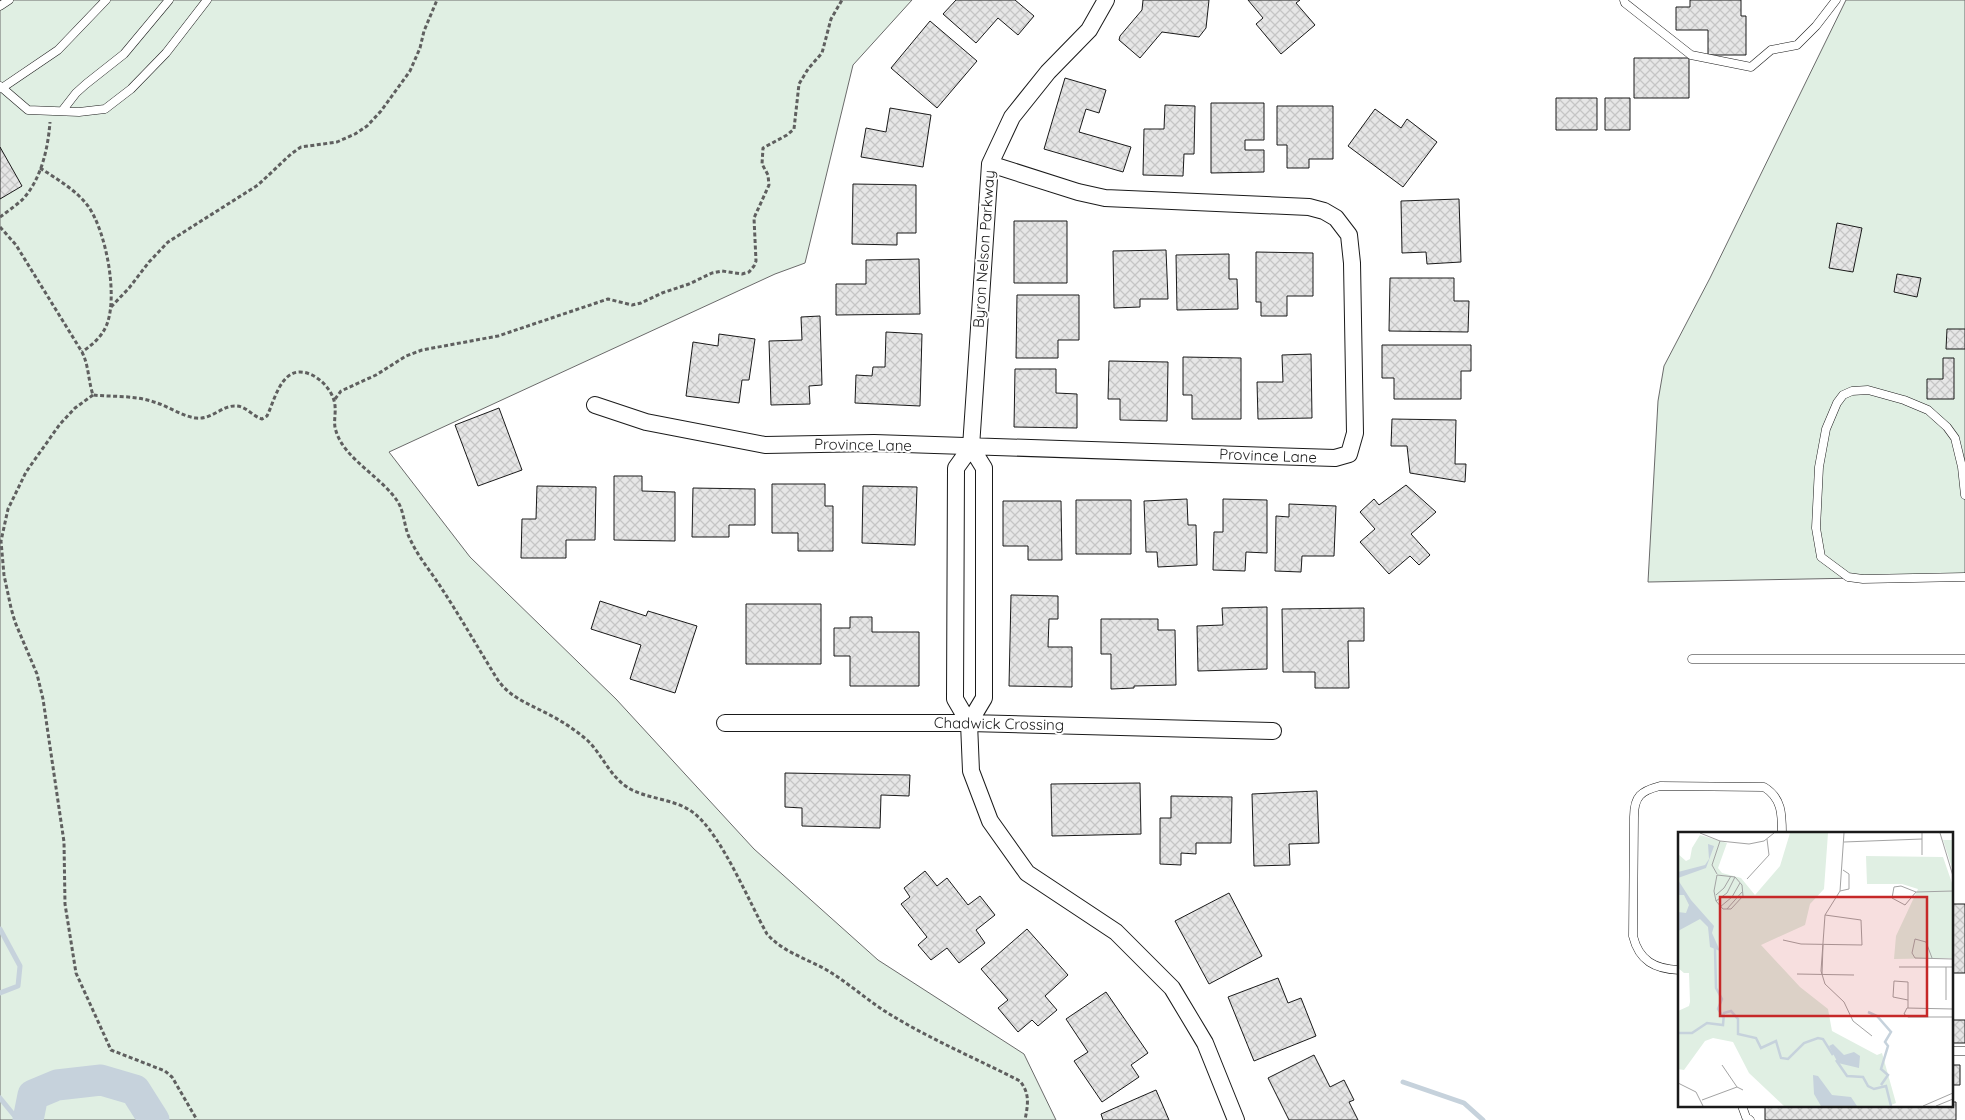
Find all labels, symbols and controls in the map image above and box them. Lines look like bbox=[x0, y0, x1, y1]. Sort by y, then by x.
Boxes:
street label: Byron Nelson Parkway bbox=[969, 170, 998, 328]
street label: Province Lane bbox=[814, 434, 912, 455]
street label: Province Lane bbox=[1219, 444, 1317, 467]
street label: Chadwick Crossing bbox=[934, 713, 1064, 734]
inset map bbox=[1678, 832, 1952, 1108]

